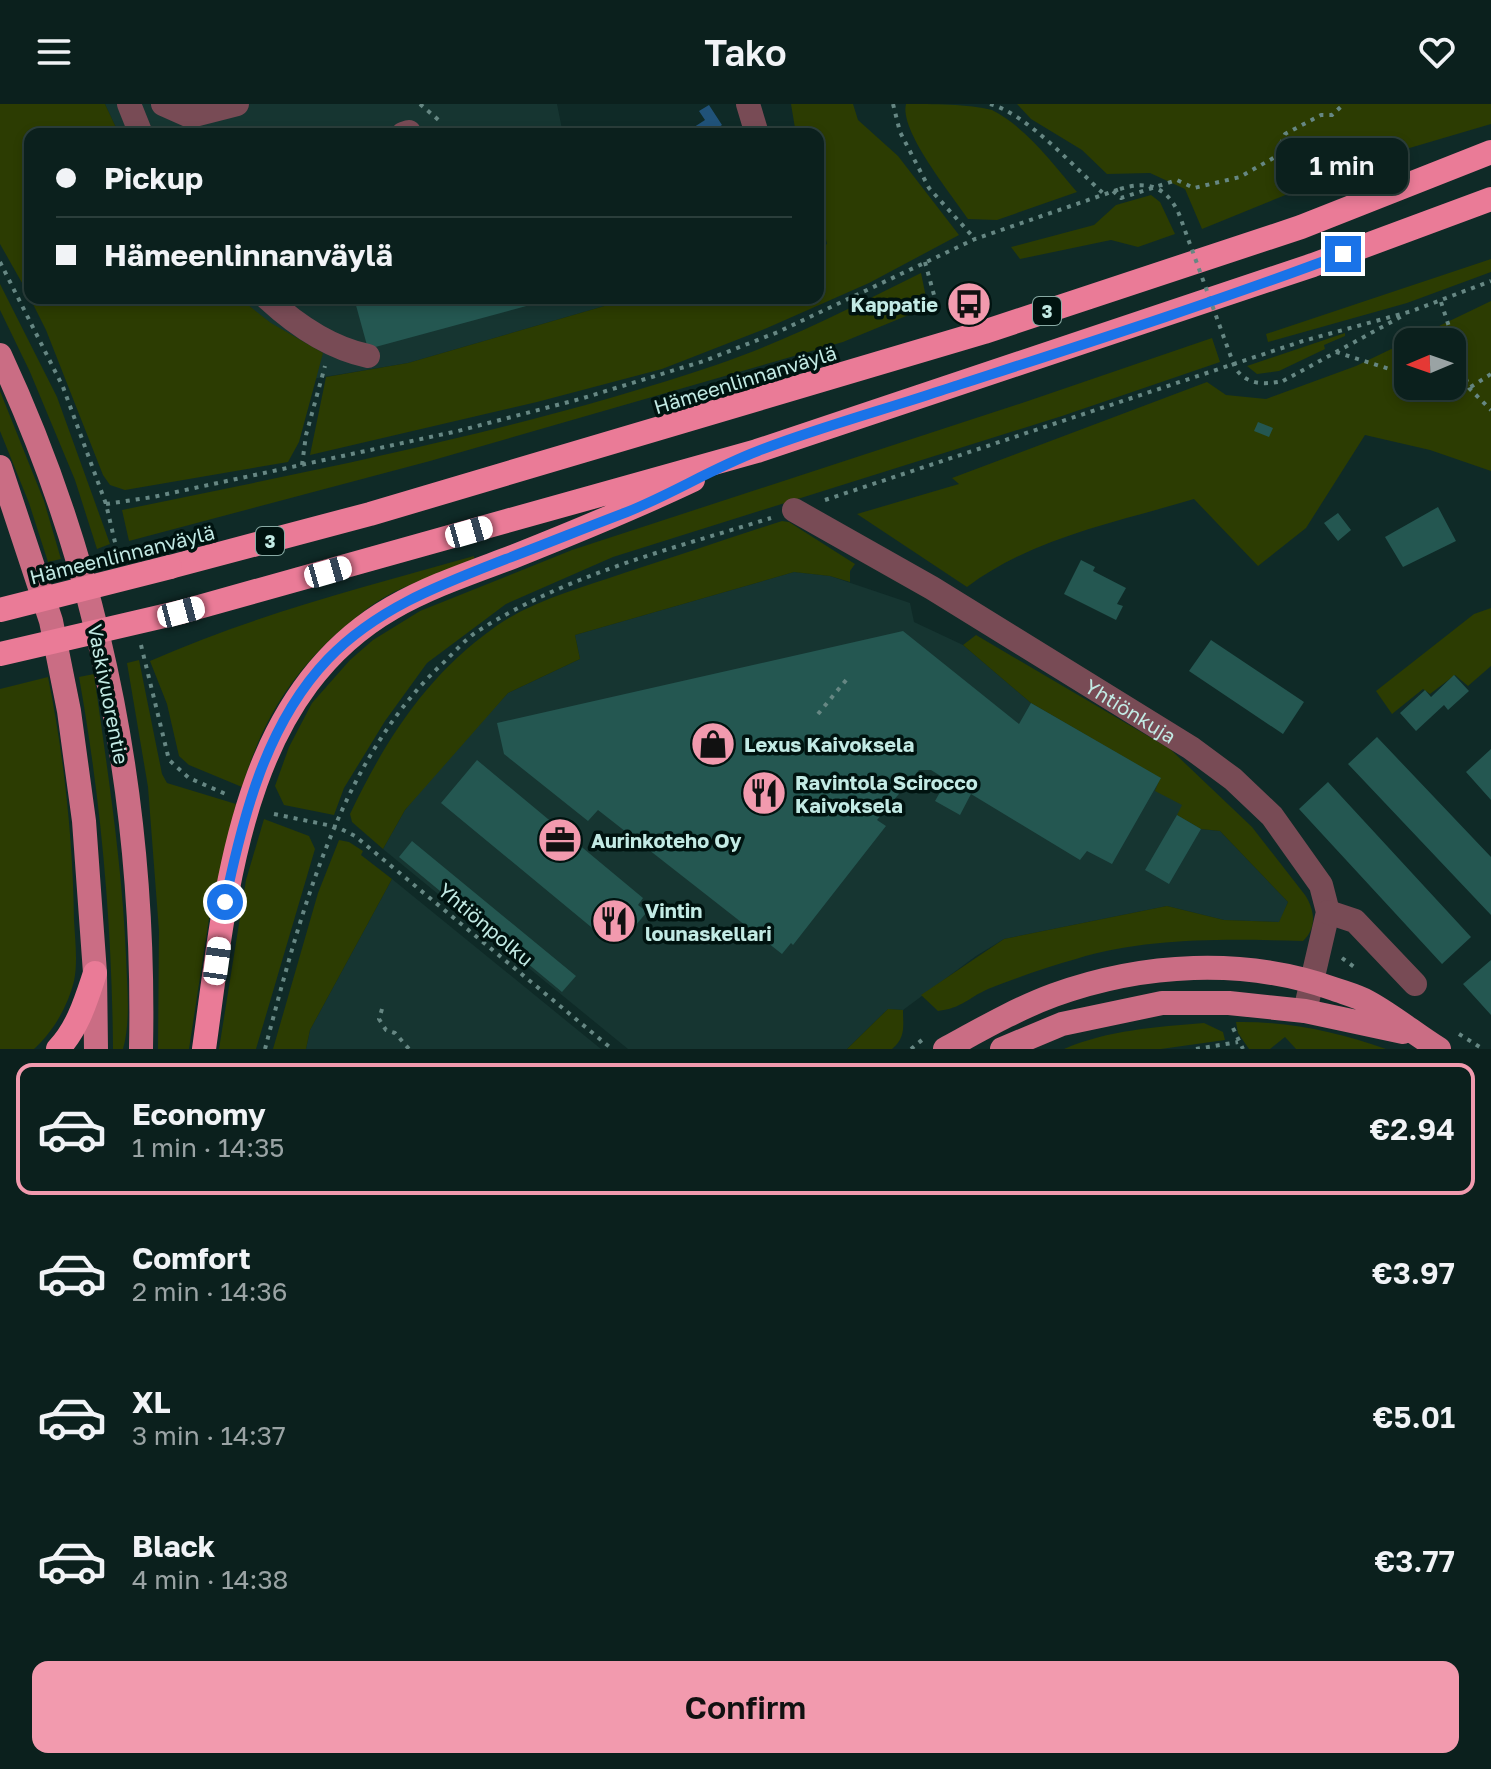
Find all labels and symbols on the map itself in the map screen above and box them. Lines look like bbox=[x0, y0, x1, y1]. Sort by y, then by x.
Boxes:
callout: 1 min bbox=[1277, 138, 1409, 194]
route end bbox=[1325, 236, 1361, 272]
bus stop icon: Kappatie bbox=[945, 280, 993, 328]
place label: Kappatie bbox=[851, 292, 938, 316]
road number: 3 bbox=[1033, 297, 1061, 325]
north arrow bbox=[1394, 328, 1466, 400]
street label: Hämeenlinnanväylä bbox=[651, 340, 839, 418]
car bbox=[443, 514, 495, 550]
street label: Hämeenlinnanväylä bbox=[27, 519, 217, 589]
road number: 3 bbox=[256, 527, 284, 555]
car bbox=[302, 554, 354, 590]
car bbox=[155, 594, 207, 630]
street label: Vaskivuorentie bbox=[84, 622, 134, 766]
street label: Yhtiönkuja bbox=[1081, 674, 1181, 748]
shop icon: Lexus Kaivoksela bbox=[689, 720, 737, 768]
place label: Lexus Kaivoksela bbox=[744, 732, 914, 756]
restaurant icon: Ravintola Scirocco Kaivoksela bbox=[740, 769, 788, 817]
place label: Ravintola Scirocco Kaivoksela bbox=[795, 770, 978, 817]
office icon: Aurinkoteho Oy bbox=[536, 816, 584, 864]
place label: Aurinkoteho Oy bbox=[591, 828, 742, 852]
street label: Yhtiönpolku bbox=[434, 877, 538, 971]
route start bbox=[207, 884, 243, 920]
restaurant icon: Vintin lounaskellari bbox=[590, 897, 638, 945]
place label: Vintin lounaskellari bbox=[645, 898, 772, 945]
car bbox=[202, 936, 232, 986]

